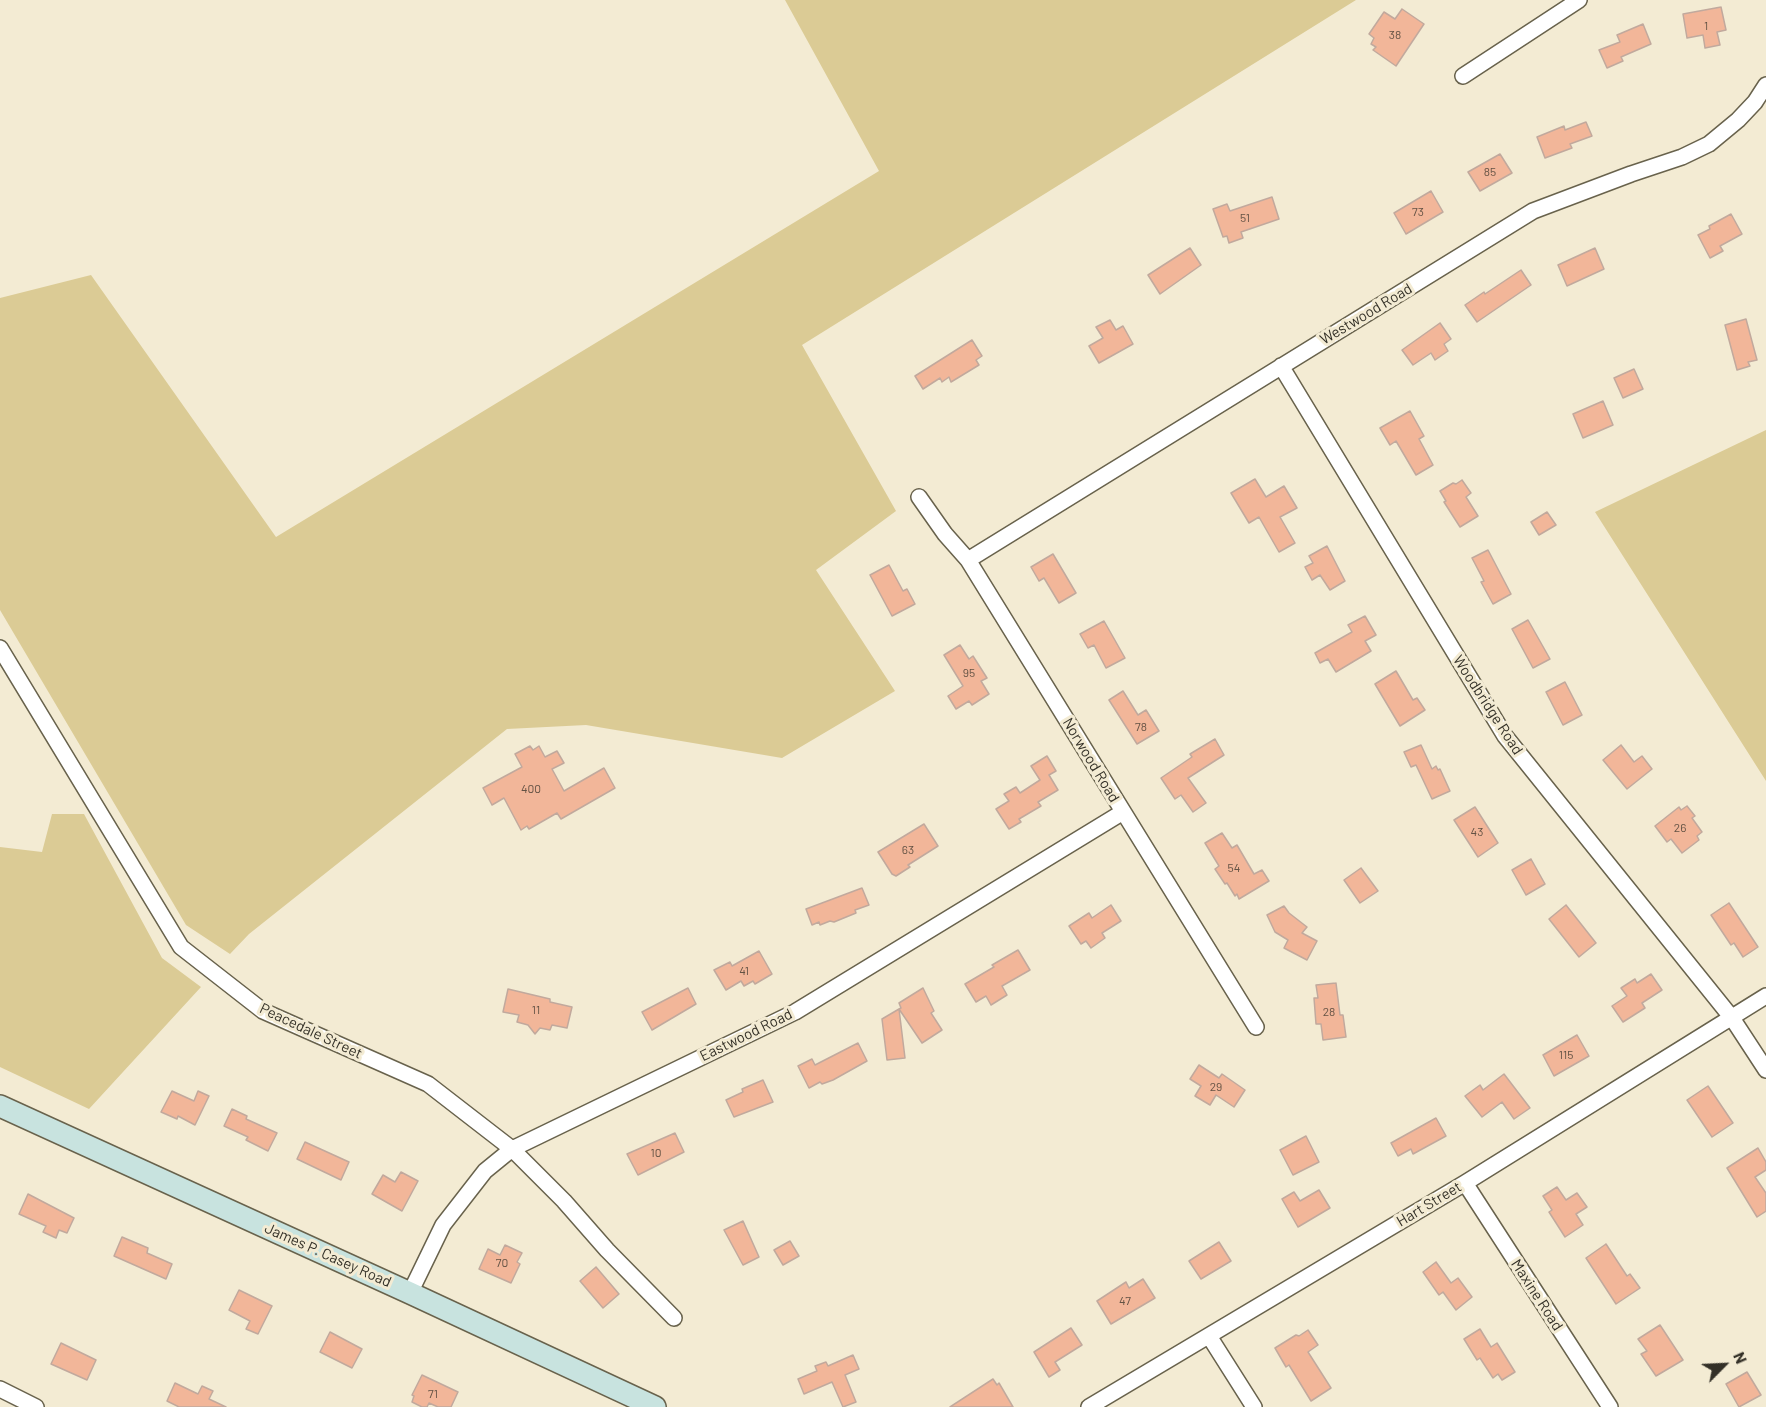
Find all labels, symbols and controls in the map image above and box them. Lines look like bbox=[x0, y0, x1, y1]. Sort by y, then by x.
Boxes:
house number: 1 bbox=[1704, 19, 1708, 33]
house number: 38 bbox=[1389, 28, 1401, 42]
house number: 85 bbox=[1484, 165, 1496, 179]
house number: 73 bbox=[1412, 205, 1424, 219]
house number: 51 bbox=[1240, 211, 1250, 225]
street label: Westwood Road bbox=[1317, 279, 1415, 349]
street label: Woodbridge Road bbox=[1449, 652, 1527, 758]
house number: 95 bbox=[963, 666, 975, 680]
street label: Norwood Road bbox=[1059, 714, 1123, 806]
house number: 78 bbox=[1135, 720, 1147, 734]
house number: 400 bbox=[521, 782, 541, 796]
house number: 26 bbox=[1674, 821, 1686, 835]
house number: 43 bbox=[1471, 825, 1483, 839]
house number: 63 bbox=[902, 843, 914, 857]
house number: 54 bbox=[1228, 861, 1240, 875]
house number: 41 bbox=[739, 964, 749, 978]
street label: Peacedale Street bbox=[257, 999, 365, 1063]
house number: 11 bbox=[532, 1003, 540, 1017]
street label: Eastwood Road bbox=[697, 1005, 795, 1065]
house number: 28 bbox=[1323, 1005, 1335, 1019]
house number: 115 bbox=[1559, 1048, 1573, 1062]
house number: 29 bbox=[1210, 1080, 1222, 1094]
house number: 10 bbox=[651, 1146, 661, 1160]
street label: Hart Street bbox=[1393, 1178, 1465, 1230]
street label: James P. Casey Road bbox=[262, 1219, 394, 1291]
house number: 70 bbox=[496, 1256, 508, 1270]
street label: Maxine Road bbox=[1507, 1256, 1567, 1334]
house number: 47 bbox=[1119, 1294, 1131, 1308]
north arrow bbox=[1694, 1335, 1754, 1395]
text: N bbox=[1730, 1349, 1752, 1366]
house number: 71 bbox=[428, 1387, 438, 1401]

